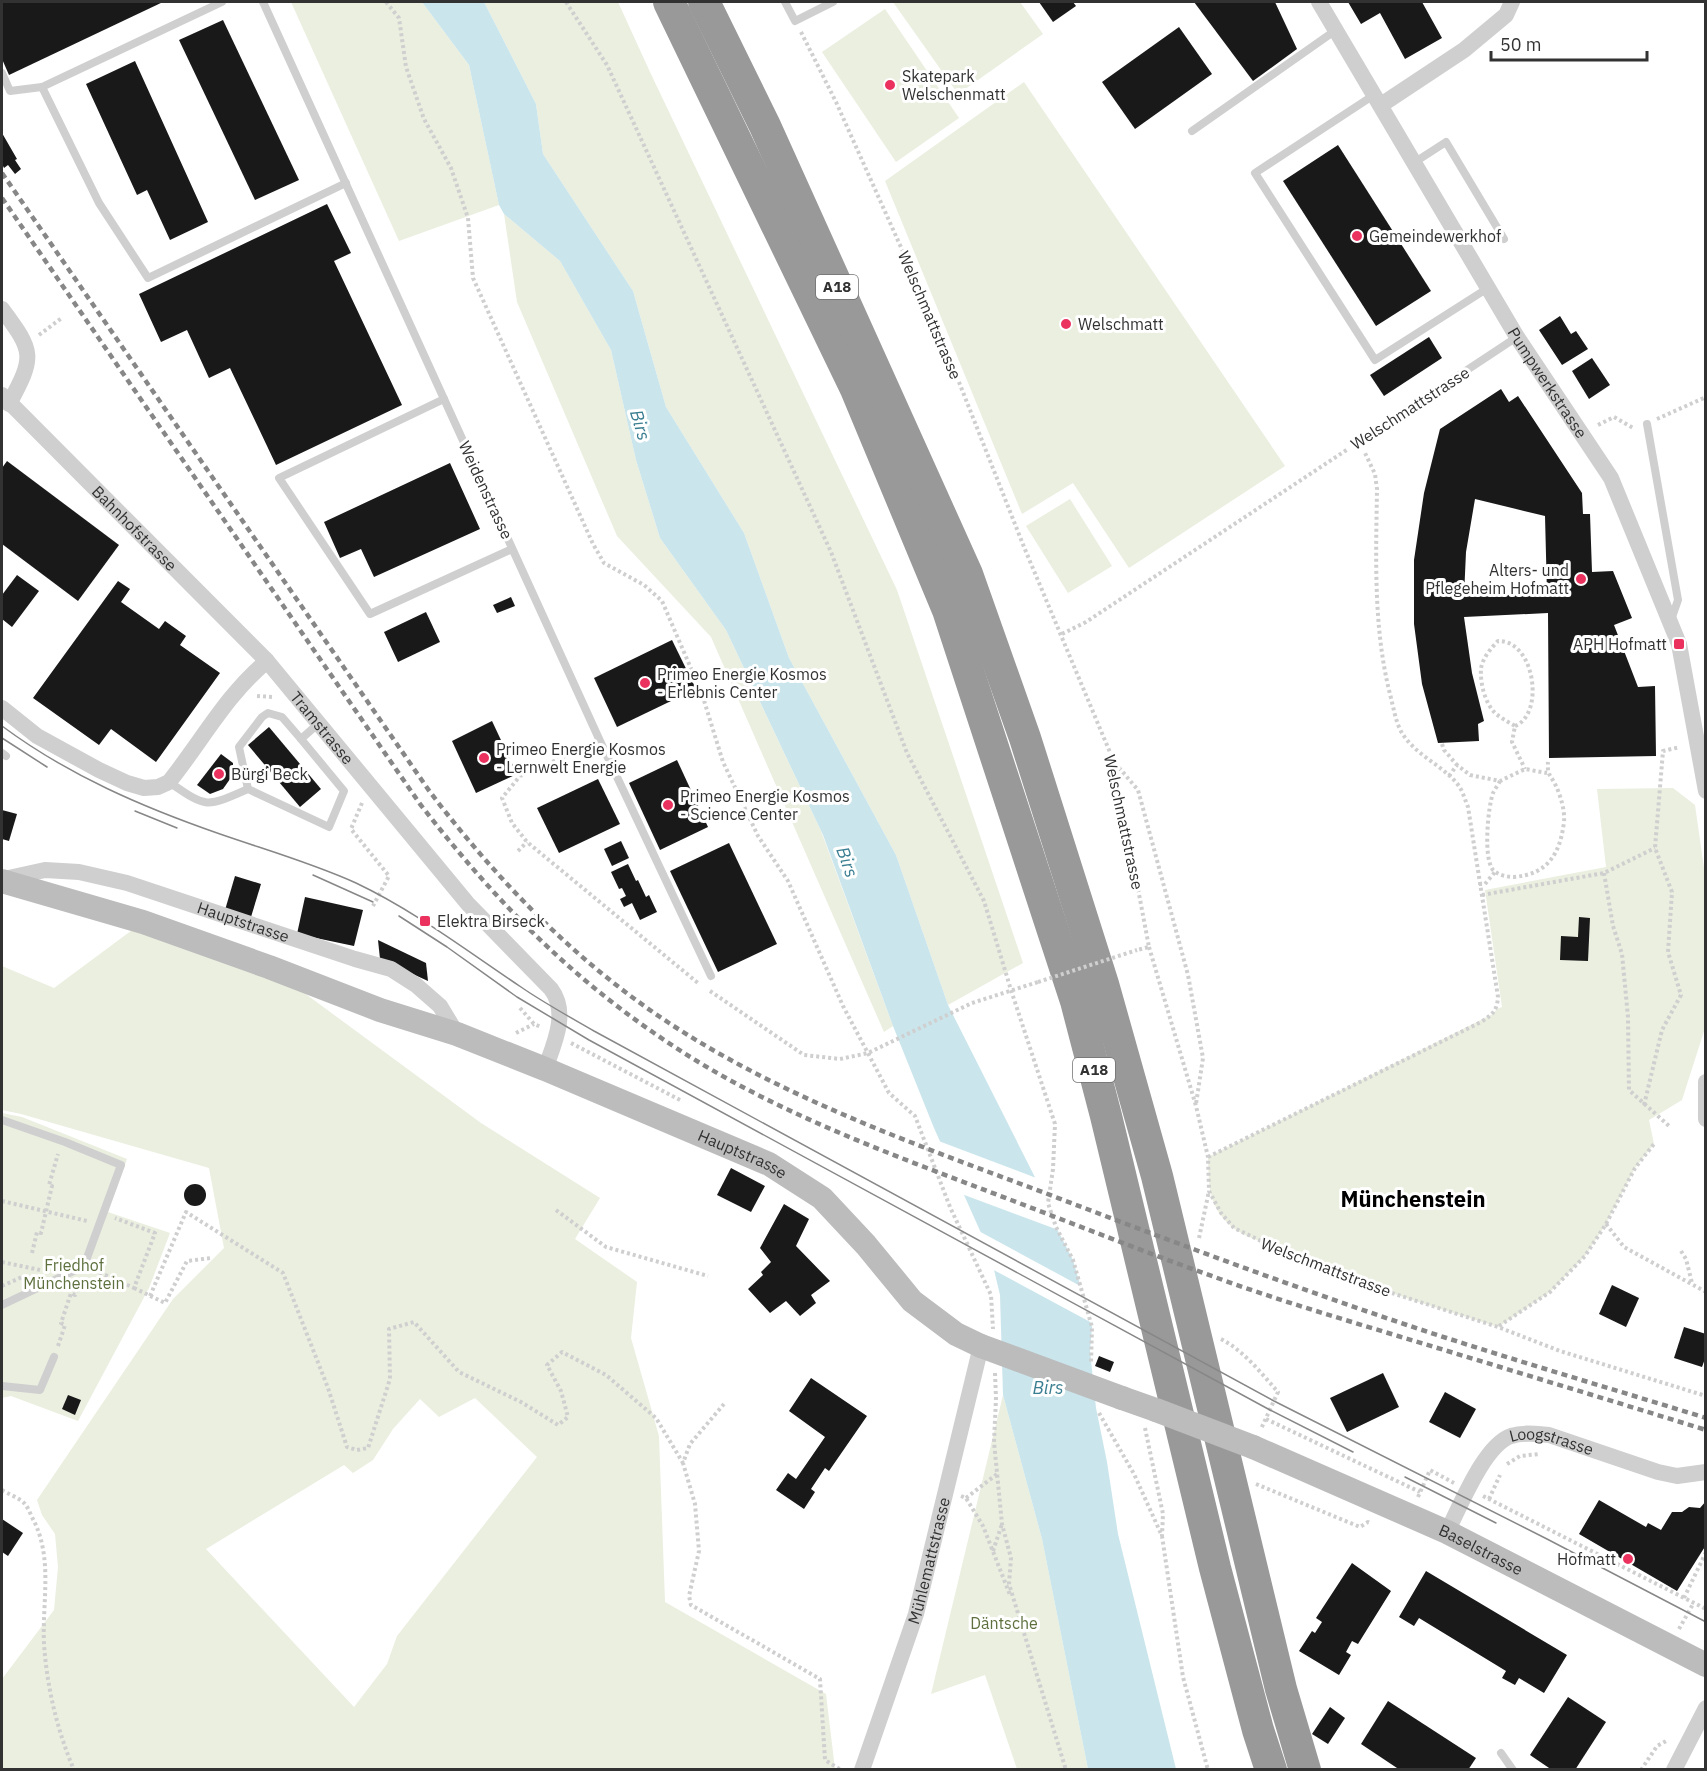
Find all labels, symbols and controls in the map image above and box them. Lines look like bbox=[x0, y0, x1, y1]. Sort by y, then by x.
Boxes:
scale bar bbox=[1491, 24, 1647, 62]
text: 50 m bbox=[1500, 33, 1542, 56]
place label: Skatepark Welschenmatt bbox=[902, 66, 1006, 104]
marker: Skatepark Welschenmatt bbox=[883, 78, 897, 92]
place label: Gemeindewerkhof bbox=[1369, 226, 1501, 246]
marker: Gemeindewerkhof bbox=[1350, 229, 1364, 243]
street label: Welschmattstrasse bbox=[894, 248, 966, 382]
road number: A18 bbox=[816, 275, 858, 299]
place label: Welschmatt bbox=[1078, 314, 1164, 334]
marker: Welschmatt bbox=[1059, 317, 1073, 331]
street label: Pumpwerkstrasse bbox=[1503, 324, 1592, 442]
street label: Welschmattstrasse bbox=[1347, 362, 1473, 454]
water label: Birs bbox=[625, 407, 656, 443]
street label: Weidenstrasse bbox=[455, 438, 518, 542]
street label: Bahnhofstrasse bbox=[88, 481, 182, 575]
place label: Alters- und Pflegeheim Hofmatt bbox=[1425, 560, 1569, 598]
marker: Alters- und Pflegeheim Hofmatt bbox=[1574, 572, 1588, 586]
place label: APH Hofmatt bbox=[1573, 634, 1667, 654]
marker: APH Hofmatt bbox=[1672, 637, 1686, 651]
place label: Primeo Energie Kosmos - Erlebnis Center bbox=[657, 664, 827, 702]
marker: Primeo Energie Kosmos - Erlebnis Center bbox=[638, 676, 652, 690]
street label: Tramstrasse bbox=[286, 687, 358, 768]
place label: Primeo Energie Kosmos - Lernwelt Energie bbox=[496, 739, 666, 777]
marker: Primeo Energie Kosmos - Lernwelt Energie bbox=[477, 751, 491, 765]
street label: Welschmattstrasse bbox=[1100, 753, 1148, 892]
place label: Bürgi Beck bbox=[231, 764, 309, 784]
marker: Bürgi Beck bbox=[212, 767, 226, 781]
place label: Primeo Energie Kosmos - Science Center bbox=[680, 786, 850, 824]
marker: Primeo Energie Kosmos - Science Center bbox=[661, 798, 675, 812]
water label: Birs bbox=[831, 843, 864, 880]
street label: Hauptstrasse bbox=[195, 897, 292, 946]
place label: Elektra Birseck bbox=[437, 911, 545, 931]
marker: Elektra Birseck bbox=[418, 914, 432, 928]
road number: A18 bbox=[1073, 1058, 1115, 1082]
street label: Hauptstrasse bbox=[695, 1125, 791, 1183]
district label: Münchenstein bbox=[1340, 1184, 1486, 1213]
street label: Welschmattstrasse bbox=[1258, 1233, 1394, 1301]
park label: Friedhof Münchenstein bbox=[23, 1255, 125, 1293]
water label: Birs bbox=[1032, 1376, 1064, 1399]
street label: Loogstrasse bbox=[1507, 1424, 1596, 1459]
street label: Mühlemattstrasse bbox=[903, 1495, 954, 1627]
street label: Baselstrasse bbox=[1436, 1520, 1527, 1579]
place label: Hofmatt bbox=[1557, 1549, 1616, 1569]
marker: Hofmatt bbox=[1621, 1552, 1635, 1566]
park label: Däntsche bbox=[970, 1613, 1038, 1633]

